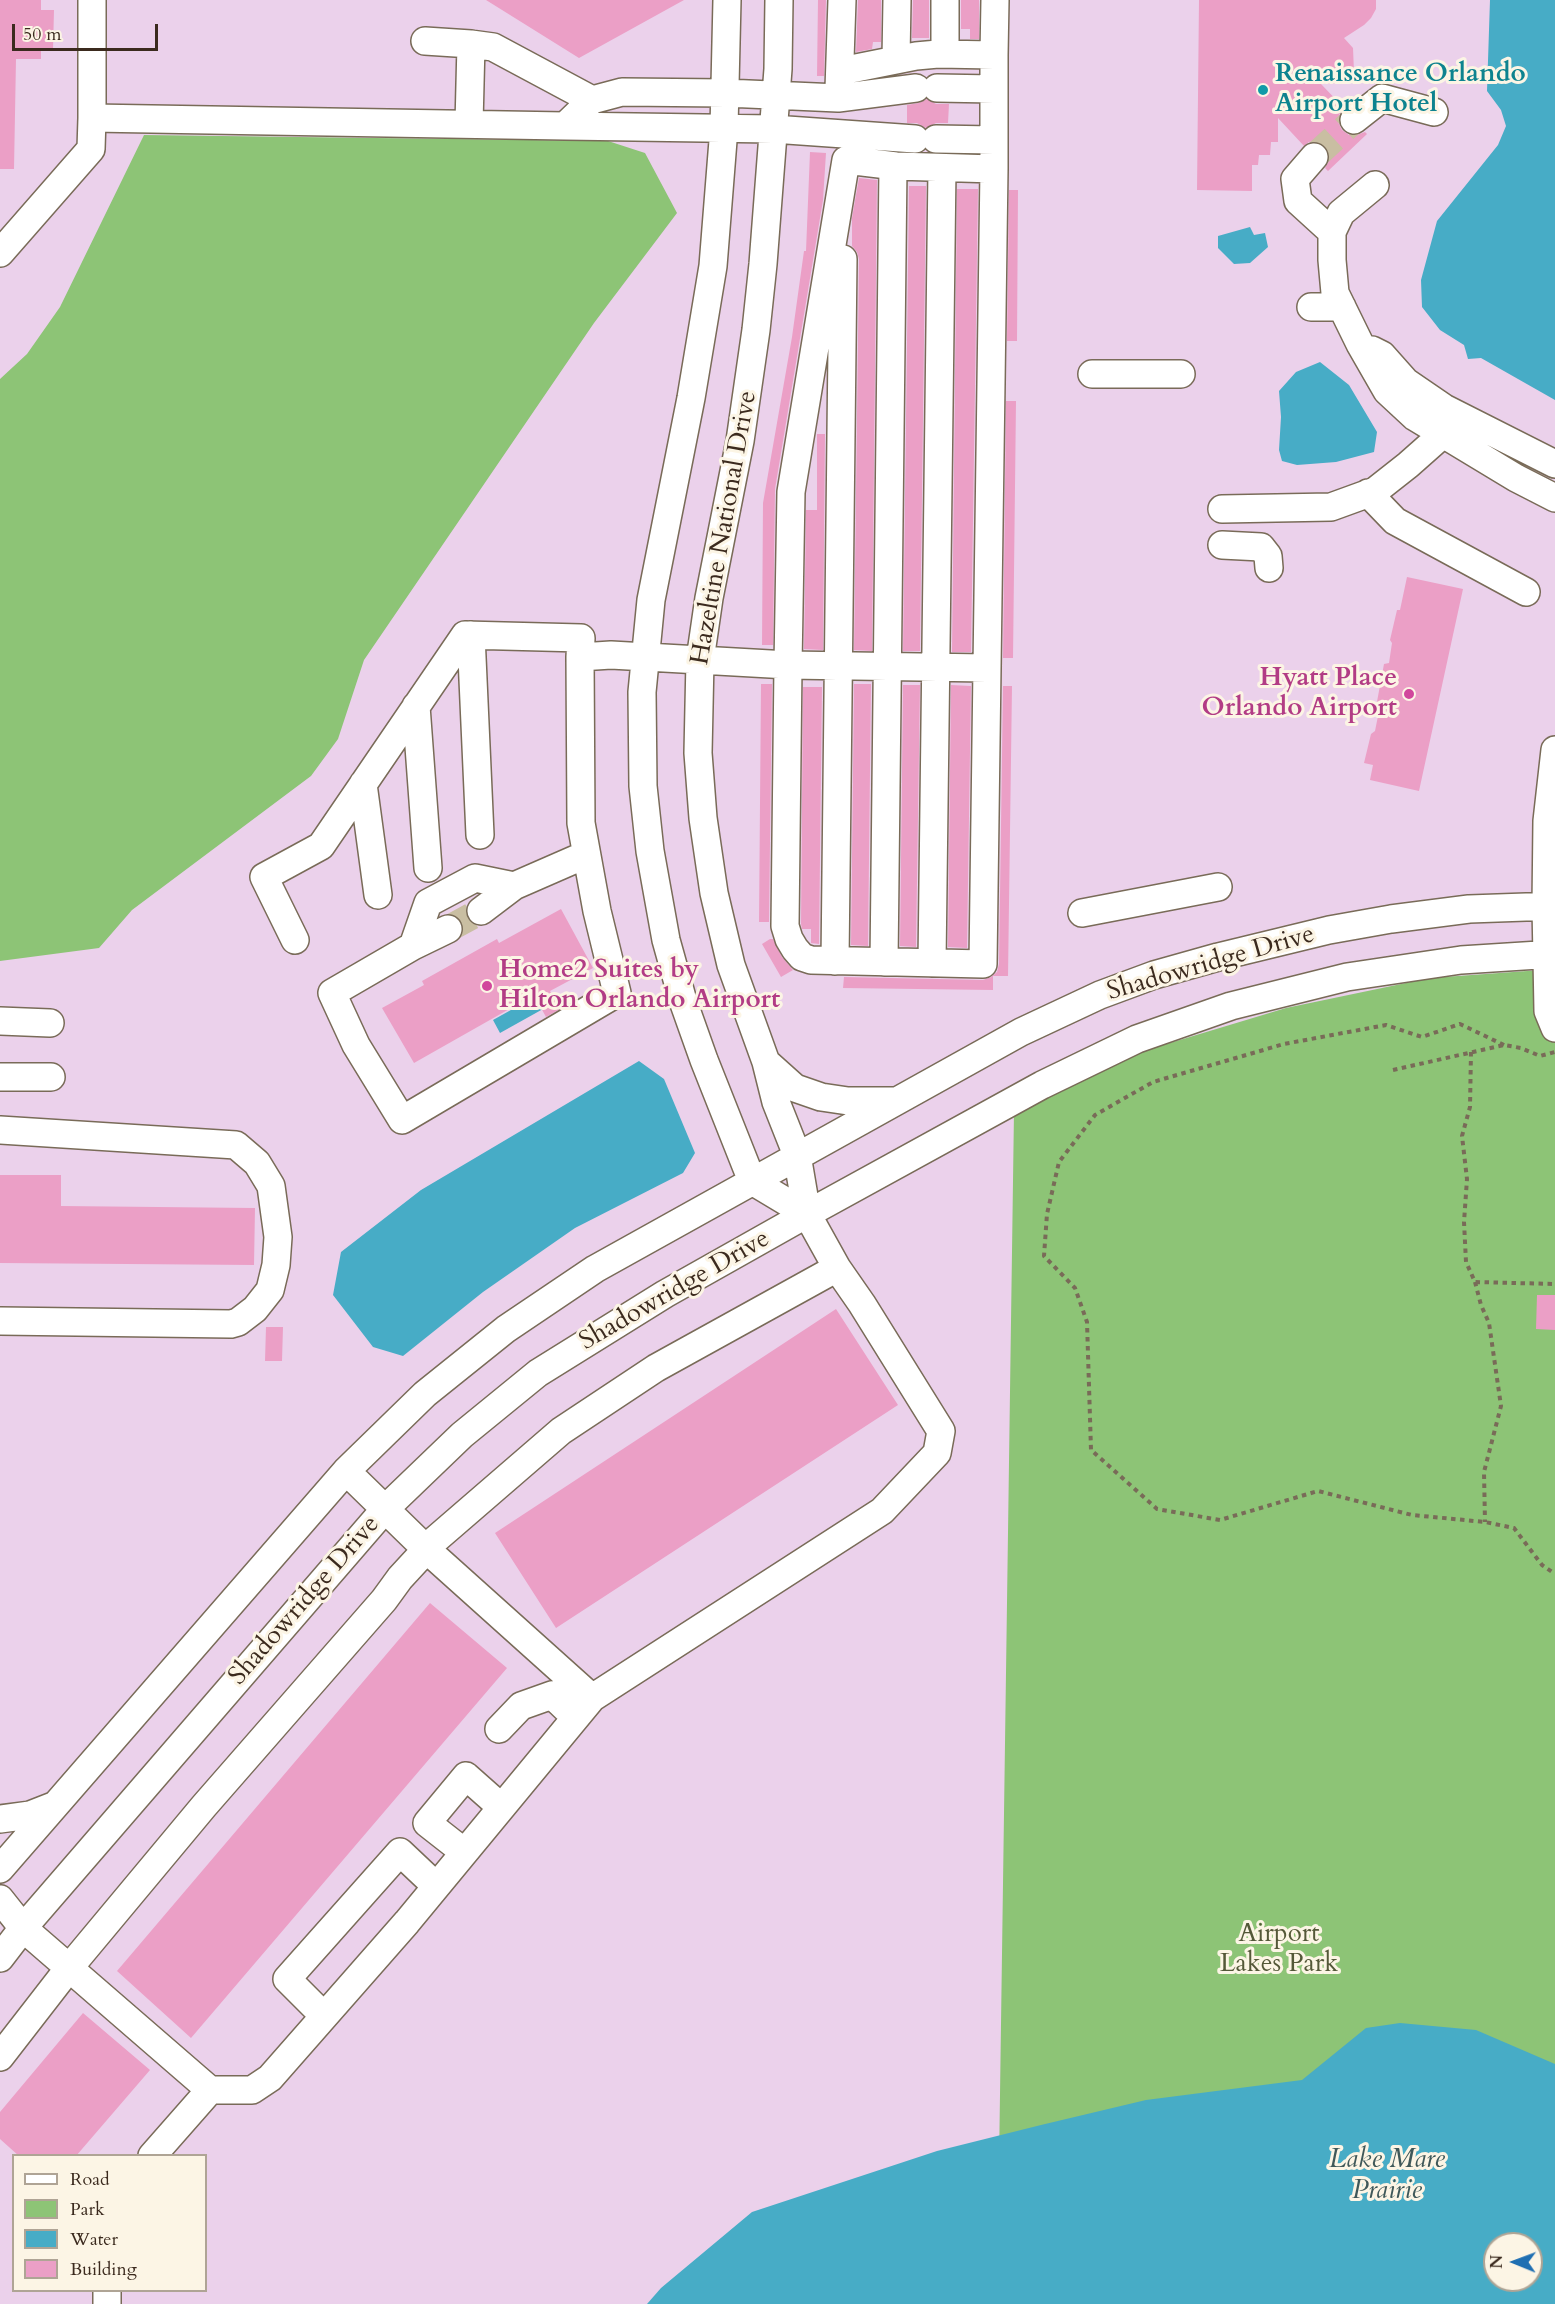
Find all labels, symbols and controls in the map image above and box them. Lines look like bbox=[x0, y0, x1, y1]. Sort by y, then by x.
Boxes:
scale bar bbox=[15, 12, 160, 50]
text: 50 m bbox=[23, 22, 62, 47]
place label: Renaissance Orlando Airport Hotel bbox=[1275, 59, 1526, 120]
marker: Renaissance Orlando Airport Hotel bbox=[1256, 83, 1270, 97]
street label: Hazeltine National Drive bbox=[686, 389, 764, 667]
place label: Hyatt Place Orlando Airport bbox=[1202, 663, 1397, 724]
marker: Hyatt Place Orlando Airport bbox=[1402, 687, 1416, 701]
street label: Shadowridge Drive bbox=[1104, 919, 1318, 1009]
place label: Home2 Suites by Hilton Orlando Airport bbox=[499, 955, 780, 1017]
marker: Home2 Suites by Hilton Orlando Airport bbox=[480, 979, 494, 993]
street label: Shadowridge Drive bbox=[574, 1224, 776, 1358]
street label: Shadowridge Drive bbox=[223, 1510, 387, 1692]
park label: Airport Lakes Park bbox=[1220, 1919, 1338, 1980]
water label: Lake Mare Prairie bbox=[1329, 2145, 1445, 2208]
legend bbox=[12, 2154, 207, 2292]
text: Road bbox=[70, 2167, 110, 2192]
text: Park bbox=[70, 2197, 105, 2222]
text: Water bbox=[70, 2227, 118, 2252]
north arrow bbox=[1483, 2232, 1543, 2292]
text: N bbox=[1486, 2255, 1508, 2269]
text: Building bbox=[70, 2257, 137, 2282]

